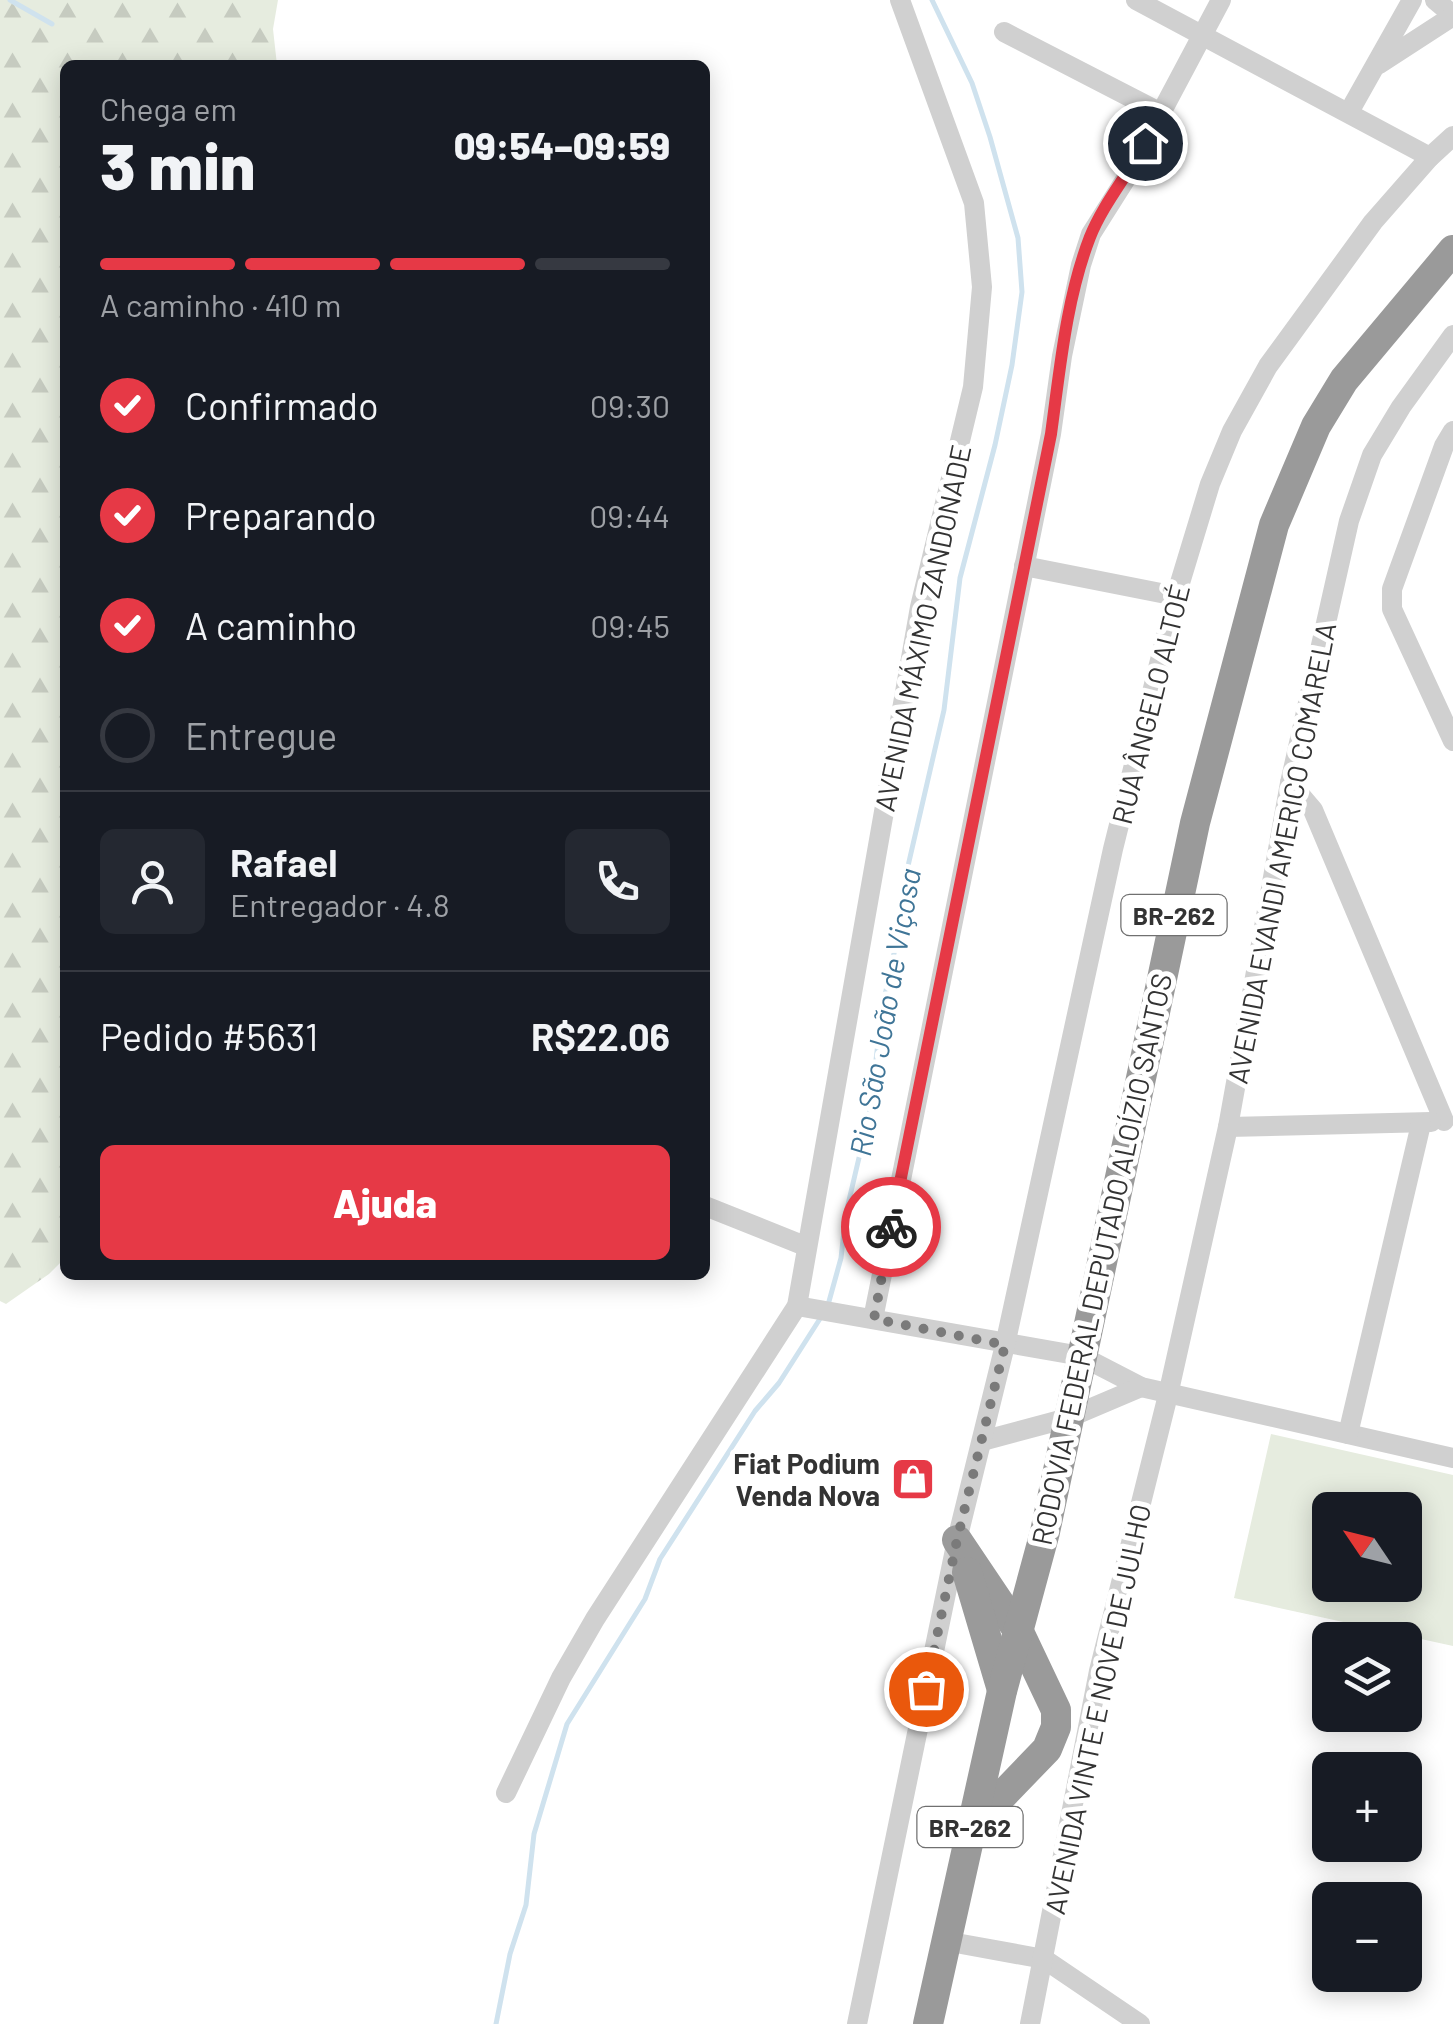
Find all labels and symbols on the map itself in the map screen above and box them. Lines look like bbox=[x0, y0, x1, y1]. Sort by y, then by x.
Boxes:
pin bbox=[1103, 101, 1188, 186]
street label: AVENIDA MÁXIMO ZANDONADE bbox=[867, 442, 977, 814]
street label: RUA ÂNGELO ALTOÉ bbox=[1104, 581, 1196, 827]
street label: AVENIDA EVANDI AMERICO COMARELA bbox=[1220, 620, 1342, 1086]
water label: Rio São João de Viçosa bbox=[841, 865, 927, 1159]
road number: BR-262 bbox=[1122, 895, 1226, 935]
street label: RODOVIA FEDERAL DEPUTADO ALOÍZIO SANTOS bbox=[1024, 970, 1178, 1548]
courier bbox=[841, 1177, 941, 1277]
place label: Fiat Podium Venda Nova bbox=[733, 1446, 880, 1512]
shop icon: Fiat Podium Venda Nova bbox=[890, 1456, 936, 1502]
north arrow bbox=[1312, 1492, 1422, 1602]
street label: AVENIDA VINTE E NOVE DE JULHO bbox=[1037, 1501, 1157, 1917]
pin bbox=[884, 1647, 969, 1732]
road number: BR-262 bbox=[918, 1807, 1022, 1847]

